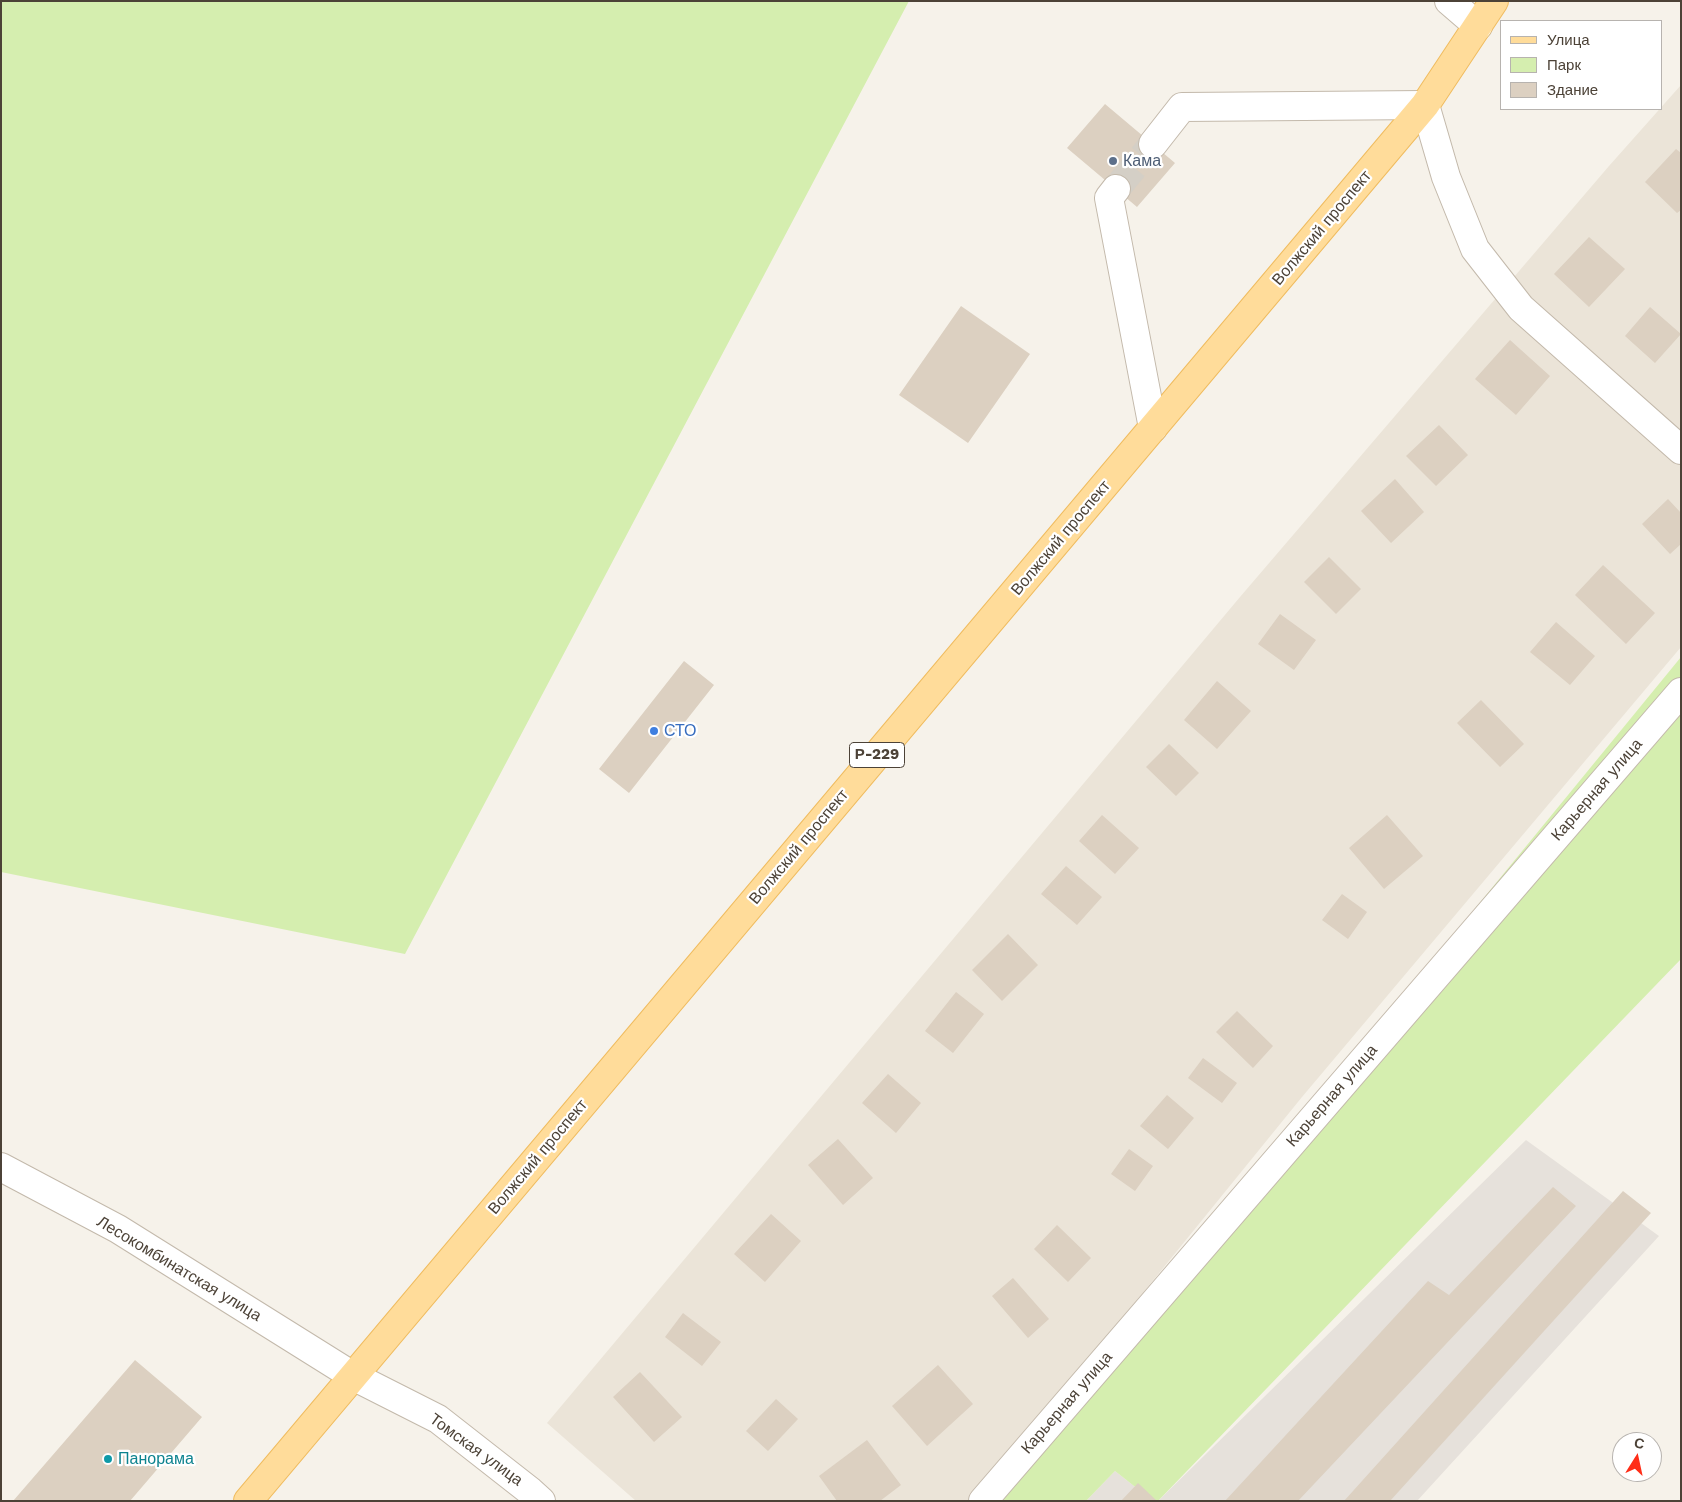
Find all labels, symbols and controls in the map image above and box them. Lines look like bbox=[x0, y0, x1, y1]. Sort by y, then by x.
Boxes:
legend bbox=[1500, 20, 1662, 110]
text: Улица bbox=[1547, 31, 1590, 49]
text: Парк bbox=[1547, 56, 1581, 74]
text: Здание bbox=[1547, 81, 1598, 99]
place label: Кама bbox=[1123, 151, 1161, 171]
marker: Кама bbox=[1107, 155, 1119, 167]
street label: Волжский проспект bbox=[1268, 167, 1376, 289]
street label: Волжский проспект bbox=[1007, 477, 1115, 599]
place label: СТО bbox=[664, 721, 697, 741]
marker: СТО bbox=[648, 725, 660, 737]
street label: Карьерная улица bbox=[1547, 735, 1647, 845]
road number: Р-229 bbox=[850, 742, 904, 768]
street label: Волжский проспект bbox=[745, 786, 853, 908]
street label: Карьерная улица bbox=[1282, 1041, 1382, 1151]
street label: Волжский проспект bbox=[484, 1096, 592, 1218]
street label: Лесокомбинатская улица bbox=[93, 1212, 265, 1326]
street label: Карьерная улица bbox=[1017, 1348, 1117, 1458]
street label: Томская улица bbox=[426, 1410, 526, 1490]
north arrow bbox=[1612, 1432, 1662, 1482]
text: С bbox=[1633, 1434, 1646, 1452]
place label: Панорама bbox=[118, 1449, 194, 1469]
marker: Панорама bbox=[102, 1453, 114, 1465]

